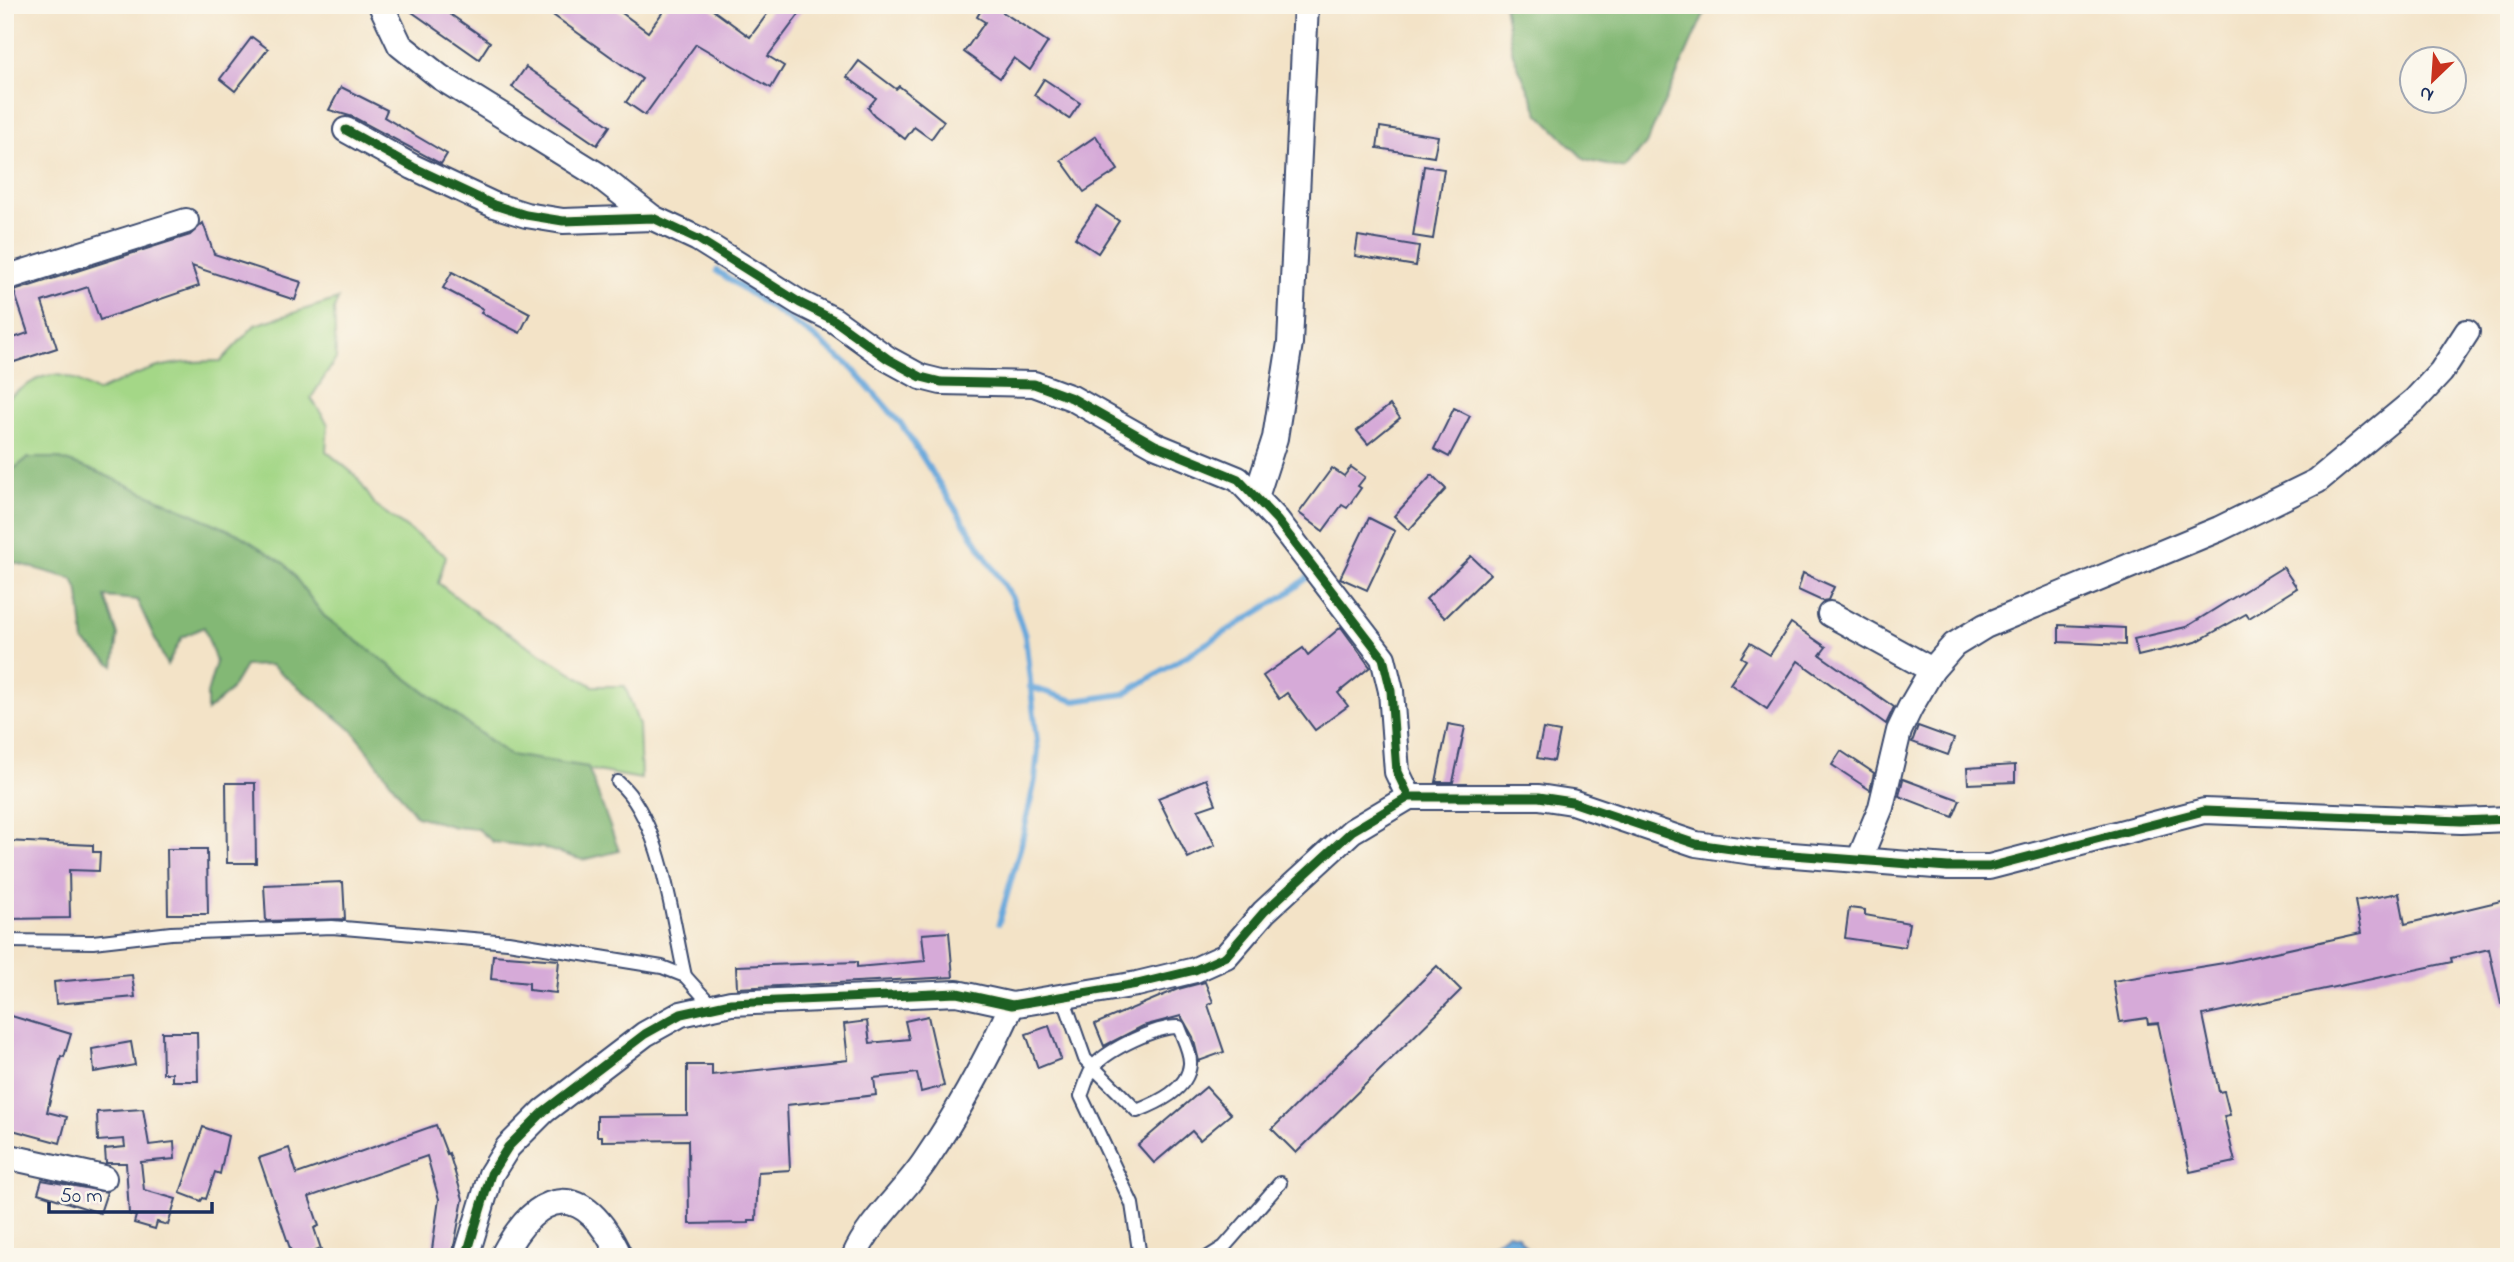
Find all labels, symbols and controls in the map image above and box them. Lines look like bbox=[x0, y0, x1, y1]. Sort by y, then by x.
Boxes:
north arrow bbox=[2398, 46, 2468, 116]
text: N bbox=[2415, 78, 2438, 108]
scale bar bbox=[49, 1171, 212, 1215]
text: 50 m bbox=[60, 1182, 103, 1212]

